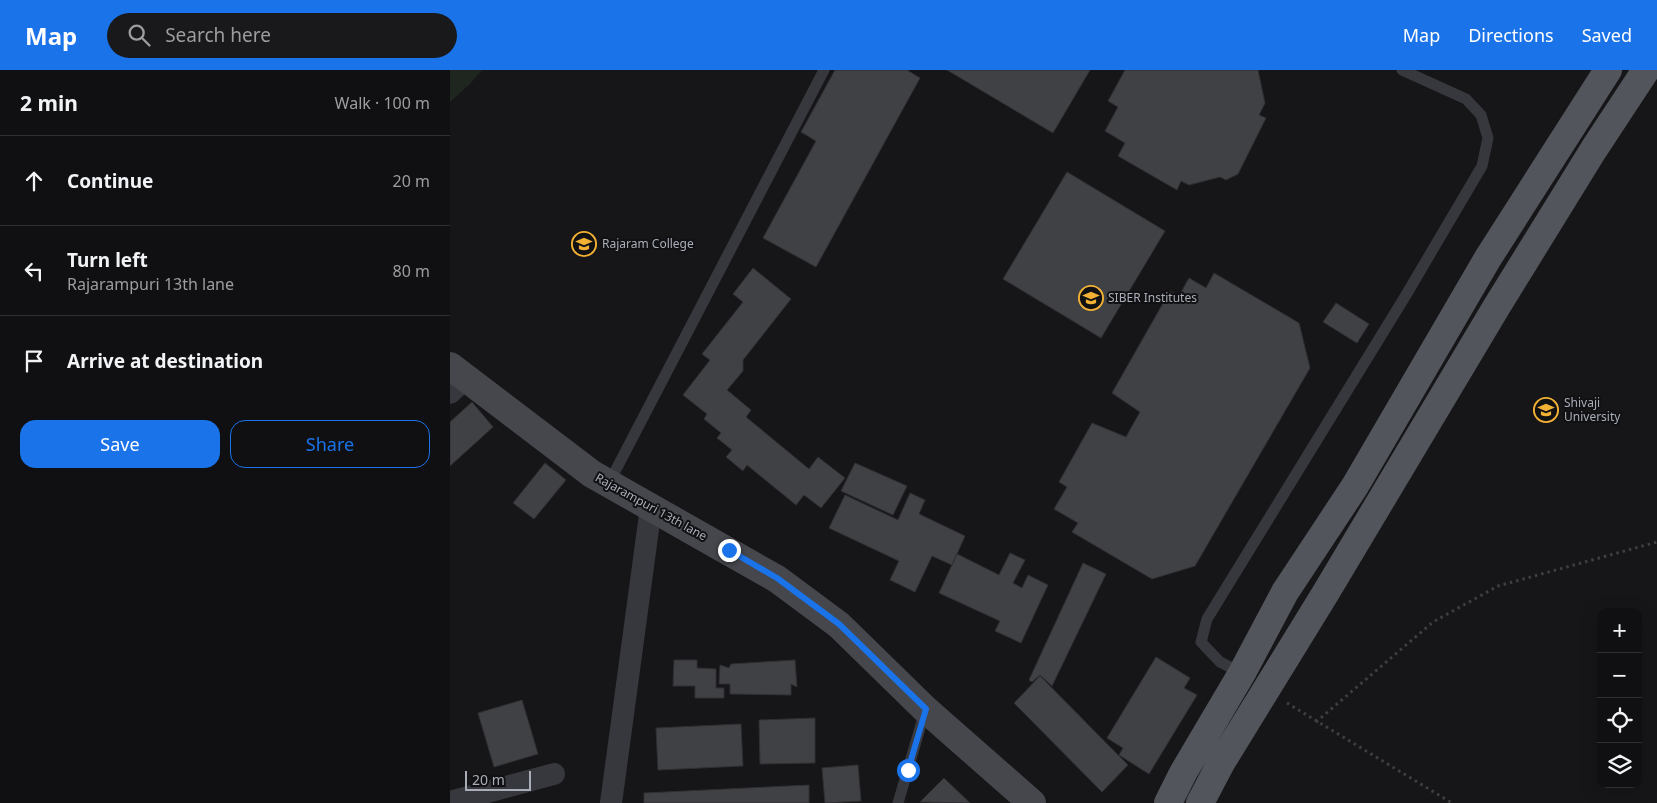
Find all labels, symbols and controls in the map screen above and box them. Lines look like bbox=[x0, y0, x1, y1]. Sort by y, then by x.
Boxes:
search box bbox=[107, 13, 457, 58]
text: Map bbox=[25, 19, 77, 52]
icon: search bbox=[125, 21, 153, 49]
text: Search here bbox=[165, 22, 271, 48]
text: Map bbox=[1403, 23, 1440, 47]
text: Directions bbox=[1468, 23, 1554, 47]
text: Saved bbox=[1582, 23, 1632, 47]
text: 2 min bbox=[20, 89, 78, 117]
text: Walk · 100 m bbox=[335, 92, 430, 114]
icon: ahead bbox=[20, 167, 48, 195]
text: Continue bbox=[67, 168, 153, 194]
text: 20 m bbox=[393, 170, 430, 192]
school or university icon: Rajaram College bbox=[571, 231, 597, 257]
place label: Rajaram College bbox=[602, 235, 694, 252]
text: Turn left bbox=[67, 247, 148, 273]
icon: left bbox=[20, 257, 48, 285]
text: 80 m bbox=[393, 260, 430, 282]
text: Rajarampuri 13th lane bbox=[67, 273, 234, 295]
school or university icon: SIBER Institutes bbox=[1078, 285, 1104, 311]
place label: SIBER Institutes bbox=[1108, 289, 1197, 306]
icon: arrive bbox=[20, 347, 48, 375]
text: Arrive at destination bbox=[67, 348, 263, 374]
place label: Shivaji University bbox=[1564, 394, 1621, 425]
school or university icon: Shivaji University bbox=[1533, 397, 1559, 423]
button: Save bbox=[20, 420, 220, 468]
button: Share bbox=[230, 420, 430, 468]
street label: Rajarampuri 13th lane bbox=[592, 469, 710, 544]
route end bbox=[718, 539, 741, 562]
map controls bbox=[1597, 608, 1642, 788]
button: + bbox=[1597, 608, 1642, 653]
button: − bbox=[1597, 653, 1642, 698]
button: locate bbox=[1597, 698, 1642, 743]
button: layers bbox=[1597, 743, 1642, 788]
route start bbox=[897, 759, 920, 782]
scale bar bbox=[465, 768, 531, 791]
text: 20 m bbox=[472, 770, 505, 789]

